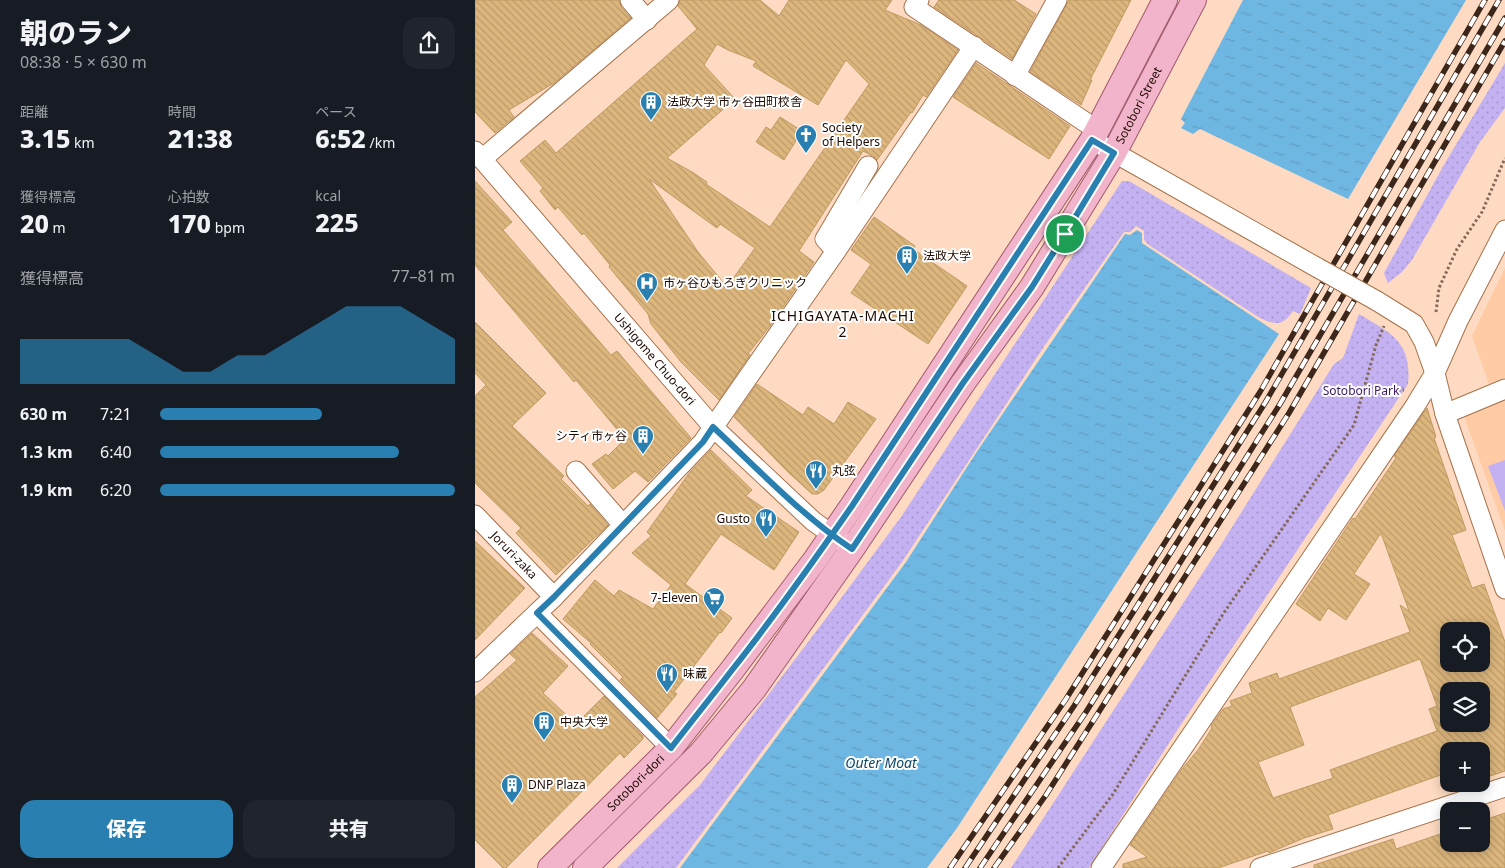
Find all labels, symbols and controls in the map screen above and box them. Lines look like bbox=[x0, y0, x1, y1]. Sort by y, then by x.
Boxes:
text: 朝のラン bbox=[20, 13, 132, 51]
button: share bbox=[403, 17, 455, 69]
text: 08:38 · 5 × 630 m bbox=[20, 51, 147, 73]
street label: Sotobori Street bbox=[1111, 63, 1166, 147]
building icon: 法政大学 市ヶ谷田町校舎 bbox=[639, 90, 663, 121]
place label: 法政大学 市ヶ谷田町校舎 bbox=[667, 93, 802, 110]
text: 距離 bbox=[20, 102, 48, 121]
text: 時間 bbox=[168, 102, 196, 121]
text: ペース bbox=[315, 102, 357, 121]
place label: Society of Helpers bbox=[822, 119, 880, 150]
text: 3.15 bbox=[20, 121, 70, 155]
text: 21:38 bbox=[168, 121, 233, 155]
text: 6:52 bbox=[315, 121, 366, 155]
church icon: Society of Helpers bbox=[794, 123, 818, 154]
text: km bbox=[70, 133, 95, 152]
text: /km bbox=[366, 133, 395, 152]
text: kcal bbox=[315, 186, 341, 205]
text: 獲得標高 bbox=[20, 187, 76, 206]
text: 心拍数 bbox=[168, 187, 210, 206]
text: 225 bbox=[315, 205, 359, 239]
text: 20 bbox=[20, 206, 49, 240]
text: 170 bbox=[168, 206, 211, 240]
pin bbox=[1044, 213, 1086, 255]
text: m bbox=[49, 218, 66, 237]
text: bpm bbox=[211, 218, 245, 237]
icon: arrive bbox=[1051, 220, 1079, 248]
building icon: 法政大学 bbox=[895, 244, 919, 275]
place label: 法政大学 bbox=[923, 247, 971, 264]
text: 77–81 m bbox=[391, 265, 455, 287]
text: 獲得標高 bbox=[20, 267, 84, 289]
hospital icon: 市ヶ谷ひもろぎクリニック bbox=[635, 271, 659, 302]
place label: 市ヶ谷ひもろぎクリニック bbox=[663, 274, 807, 291]
district label: ICHIGAYATA-MACHI 2 bbox=[771, 306, 915, 341]
street label: Ushigome Chuo-dori bbox=[610, 309, 700, 409]
park label: Sotobori Park bbox=[1323, 382, 1400, 399]
text: 630 m bbox=[20, 403, 67, 425]
text: 7:21 bbox=[100, 403, 132, 425]
building icon: シティ市ヶ谷 bbox=[631, 424, 655, 455]
place label: シティ市ヶ谷 bbox=[556, 427, 627, 444]
text: 1.3 km bbox=[20, 441, 72, 463]
text: 6:40 bbox=[100, 441, 132, 463]
restaurant icon: 丸弦 bbox=[804, 459, 828, 490]
place label: 丸弦 bbox=[832, 462, 856, 479]
text: 1.9 km bbox=[20, 479, 72, 501]
text: 6:20 bbox=[100, 479, 132, 501]
restaurant icon: Gusto bbox=[754, 507, 778, 538]
place label: Gusto bbox=[717, 510, 750, 527]
street label: Joruri-zaka bbox=[486, 527, 541, 583]
supermarket icon: 7-Eleven bbox=[702, 586, 726, 617]
place label: 7-Eleven bbox=[651, 589, 698, 606]
map controls bbox=[1440, 622, 1490, 852]
button: locate bbox=[1440, 622, 1490, 672]
restaurant icon: 味蔵 bbox=[655, 662, 679, 693]
place label: 味蔵 bbox=[683, 665, 707, 682]
button: layers bbox=[1440, 682, 1490, 732]
building icon: 中央大学 bbox=[532, 710, 556, 741]
place label: 中央大学 bbox=[560, 713, 608, 730]
button: + bbox=[1440, 742, 1490, 792]
street label: Sotobori-dori bbox=[603, 750, 668, 815]
water label: Outer Moat bbox=[845, 753, 918, 772]
building icon: DNP Plaza bbox=[500, 773, 524, 804]
place label: DNP Plaza bbox=[528, 776, 586, 793]
button: 保存 bbox=[20, 800, 233, 858]
button: 共有 bbox=[243, 800, 455, 858]
button: − bbox=[1440, 802, 1490, 852]

